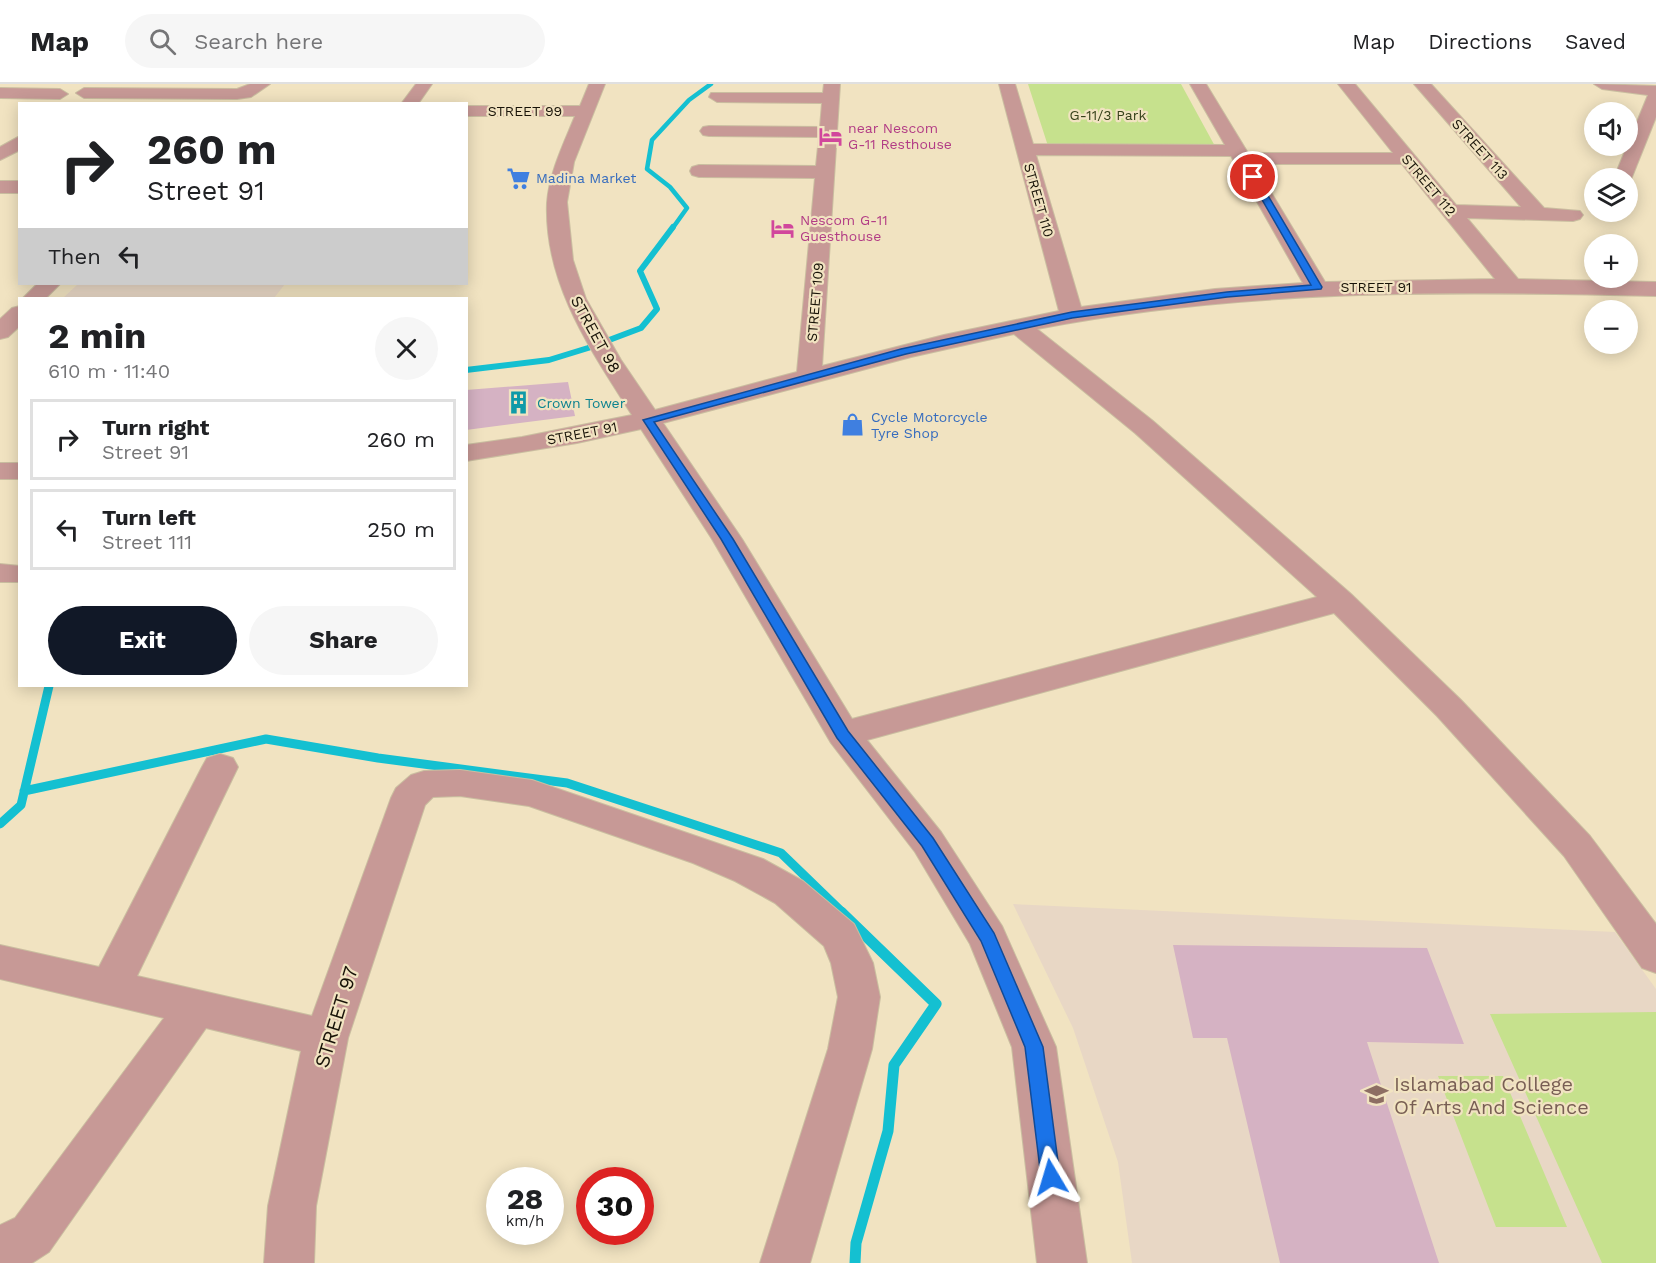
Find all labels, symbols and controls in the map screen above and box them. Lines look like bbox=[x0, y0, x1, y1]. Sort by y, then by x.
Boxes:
search box bbox=[125, 14, 545, 68]
text: Map bbox=[30, 25, 89, 58]
icon: search bbox=[146, 25, 179, 58]
text: Search here bbox=[194, 29, 323, 54]
text: Map bbox=[1352, 29, 1395, 54]
text: Directions bbox=[1428, 29, 1532, 54]
text: Saved bbox=[1565, 29, 1626, 54]
map controls bbox=[1584, 102, 1638, 354]
button: sound bbox=[1584, 102, 1638, 156]
street label: STREET 99 bbox=[488, 103, 562, 119]
park label: G-11/3 Park bbox=[1070, 107, 1146, 123]
street label: STREET 113 bbox=[1449, 115, 1511, 183]
place label: near Nescom G-11 Resthouse bbox=[848, 120, 952, 152]
hotel icon: near Nescom G-11 Resthouse bbox=[817, 123, 843, 149]
text: 260 m bbox=[147, 125, 277, 174]
icon: right bbox=[48, 126, 126, 204]
pin bbox=[1227, 151, 1278, 202]
street label: STREET 112 bbox=[1398, 151, 1460, 219]
icon: arrive bbox=[1236, 160, 1269, 193]
street label: STREET 110 bbox=[1021, 161, 1057, 239]
supermarket icon: Madina Market bbox=[505, 165, 531, 191]
button: layers bbox=[1584, 168, 1638, 222]
place label: Madina Market bbox=[536, 170, 636, 186]
text: Street 91 bbox=[147, 175, 265, 207]
place label: Nescom G-11 Guesthouse bbox=[800, 212, 888, 244]
hotel icon: Nescom G-11 Guesthouse bbox=[769, 215, 795, 241]
button: + bbox=[1584, 234, 1638, 288]
icon: left bbox=[113, 240, 146, 273]
text: Then bbox=[48, 244, 101, 269]
street label: STREET 109 bbox=[804, 262, 826, 342]
street label: STREET 91 bbox=[1340, 279, 1412, 295]
street label: STREET 98 bbox=[567, 292, 624, 376]
button: − bbox=[1584, 300, 1638, 354]
text: 2 min bbox=[48, 315, 146, 357]
button: close bbox=[375, 317, 438, 380]
text: 610 m · 11:40 bbox=[48, 359, 170, 383]
building icon: Crown Tower bbox=[506, 390, 532, 416]
place label: Crown Tower bbox=[537, 395, 626, 411]
place label: Cycle Motorcycle Tyre Shop bbox=[871, 409, 988, 441]
shop icon: Cycle Motorcycle Tyre Shop bbox=[840, 412, 866, 438]
text: Turn right bbox=[102, 415, 209, 440]
street label: STREET 91 bbox=[546, 418, 618, 448]
icon: right bbox=[51, 423, 84, 456]
text: 260 m bbox=[367, 427, 435, 452]
text: Street 91 bbox=[102, 440, 189, 464]
text: Turn left bbox=[102, 505, 196, 530]
icon: left bbox=[51, 513, 84, 546]
text: 250 m bbox=[367, 517, 435, 542]
text: Street 111 bbox=[102, 530, 192, 554]
button: Exit bbox=[48, 606, 237, 675]
button: Share bbox=[249, 606, 438, 675]
street label: STREET 97 bbox=[309, 963, 363, 1071]
place label: Islamabad College Of Arts And Science bbox=[1394, 1072, 1589, 1119]
school or university icon: Islamabad College Of Arts And Science bbox=[1363, 1082, 1389, 1108]
position arrow bbox=[1019, 1145, 1083, 1209]
speed limit sign: 30 bbox=[576, 1167, 654, 1245]
text: 28 bbox=[507, 1181, 543, 1216]
text: km/h bbox=[506, 1212, 544, 1230]

